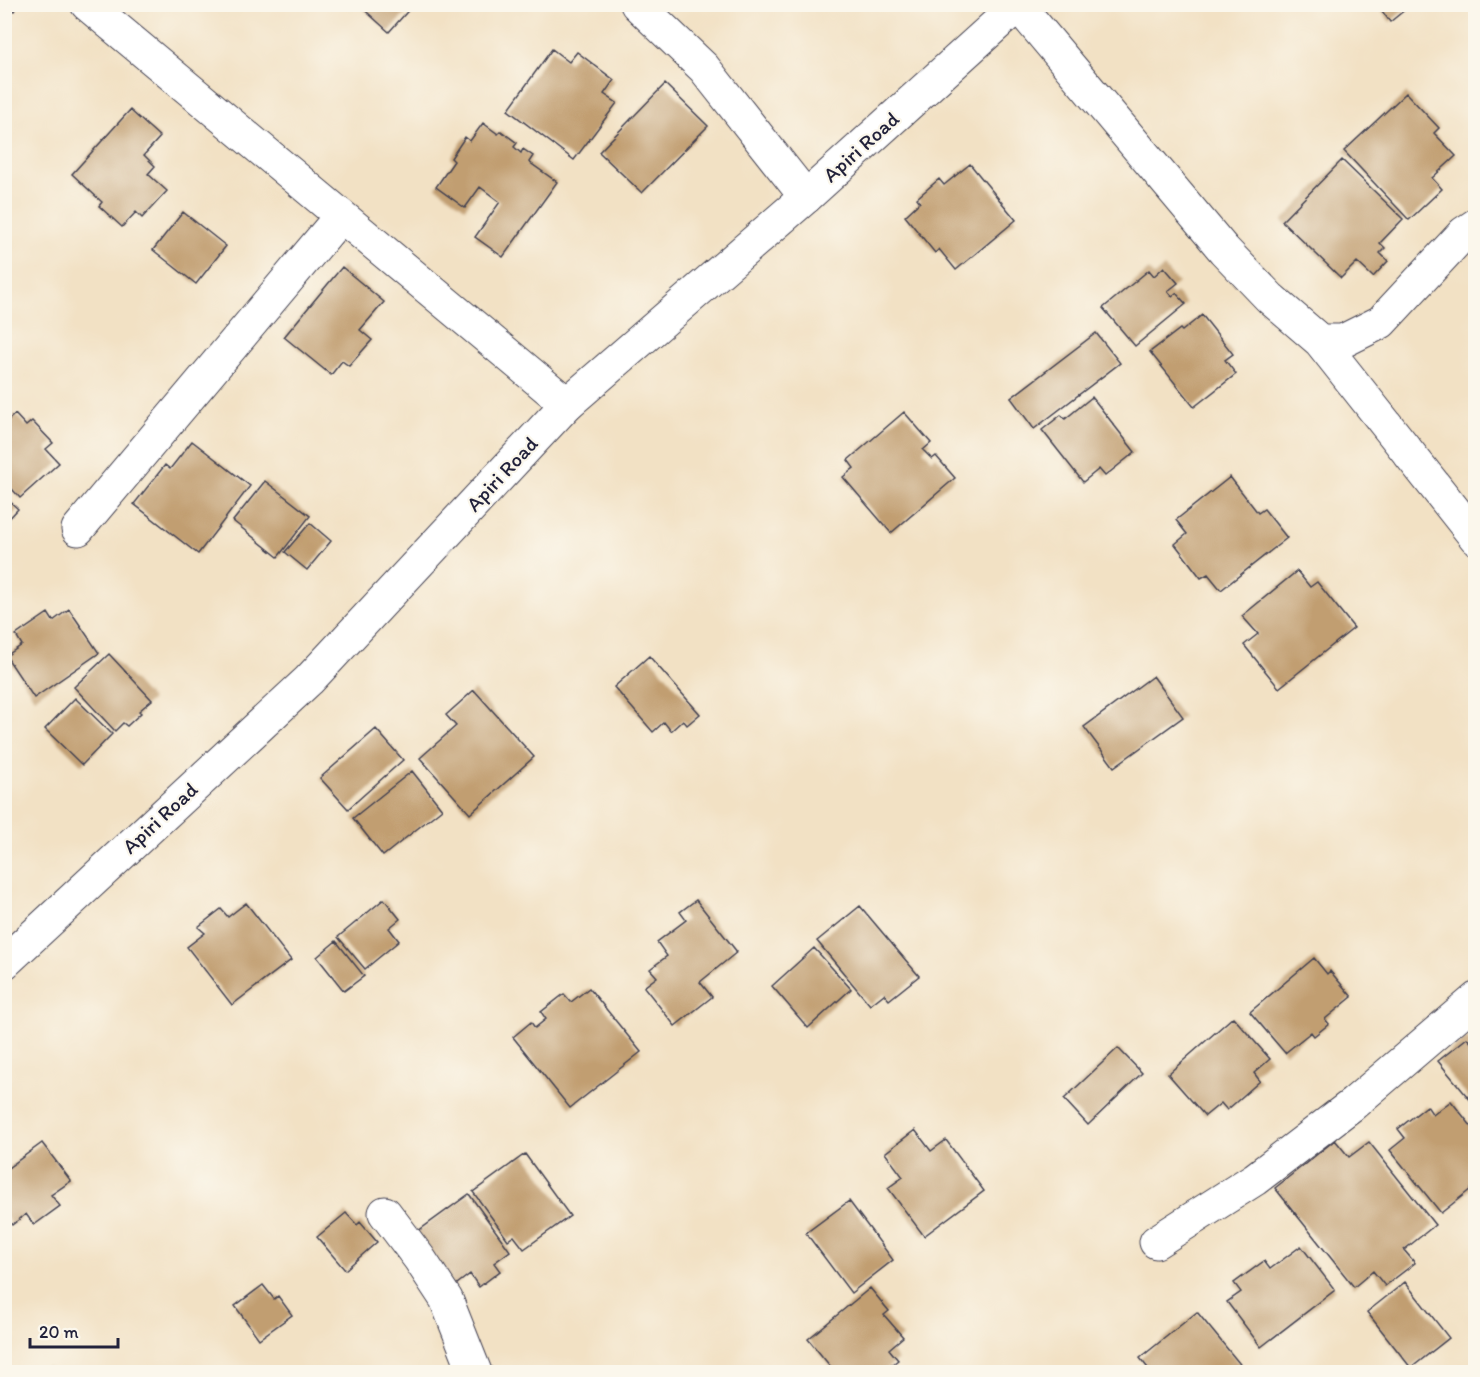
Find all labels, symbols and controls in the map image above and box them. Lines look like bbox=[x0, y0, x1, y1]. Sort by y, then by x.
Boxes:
street label: Apiri Road bbox=[817, 106, 904, 187]
street label: Apiri Road bbox=[461, 430, 543, 516]
street label: Apiri Road bbox=[117, 776, 203, 859]
scale bar bbox=[30, 1311, 118, 1349]
text: 20 m bbox=[39, 1321, 79, 1343]

